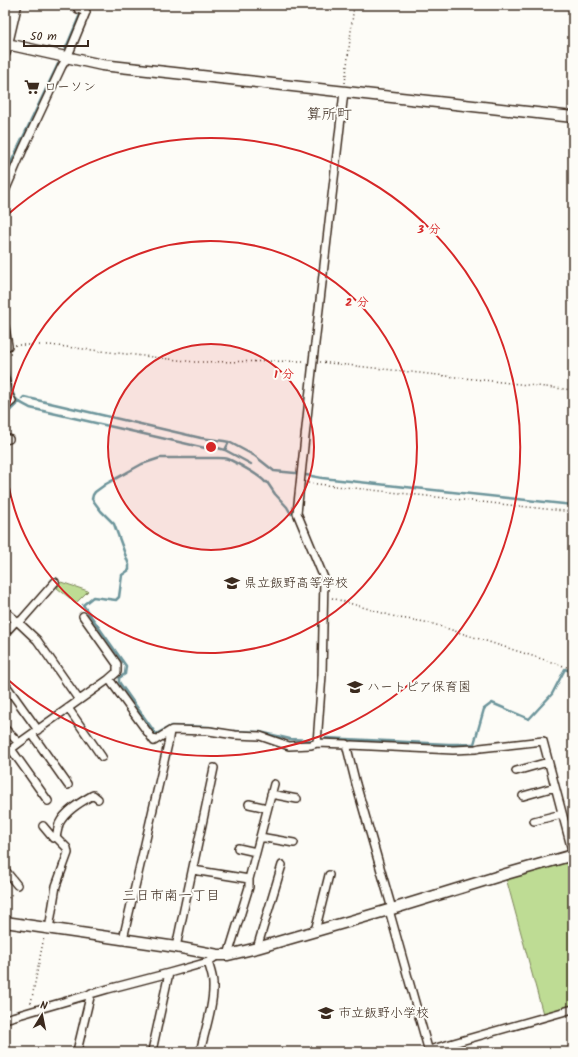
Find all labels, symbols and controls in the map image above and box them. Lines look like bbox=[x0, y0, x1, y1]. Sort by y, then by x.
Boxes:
scale bar bbox=[24, 22, 88, 48]
text: 50 m bbox=[30, 27, 57, 46]
place label: ローソン bbox=[44, 77, 96, 98]
supermarket icon: ローソン bbox=[23, 78, 41, 96]
district label: 算所町 bbox=[306, 103, 352, 127]
text: 3 分 bbox=[416, 220, 441, 239]
text: 2 分 bbox=[345, 293, 369, 312]
text: 1 分 bbox=[274, 365, 294, 384]
centre of rings bbox=[204, 440, 218, 454]
place label: 県立飯野高等学校 bbox=[244, 573, 348, 594]
school or university icon: 県立飯野高等学校 bbox=[223, 574, 241, 592]
place label: ハートピア保育園 bbox=[367, 677, 471, 698]
school or university icon: ハートピア保育園 bbox=[346, 678, 364, 696]
district label: 三日市南一丁目 bbox=[122, 885, 220, 907]
north arrow bbox=[22, 995, 62, 1035]
text: N bbox=[39, 997, 49, 1016]
place label: 市立飯野小学校 bbox=[338, 1003, 429, 1024]
school or university icon: 市立飯野小学校 bbox=[317, 1004, 335, 1022]

